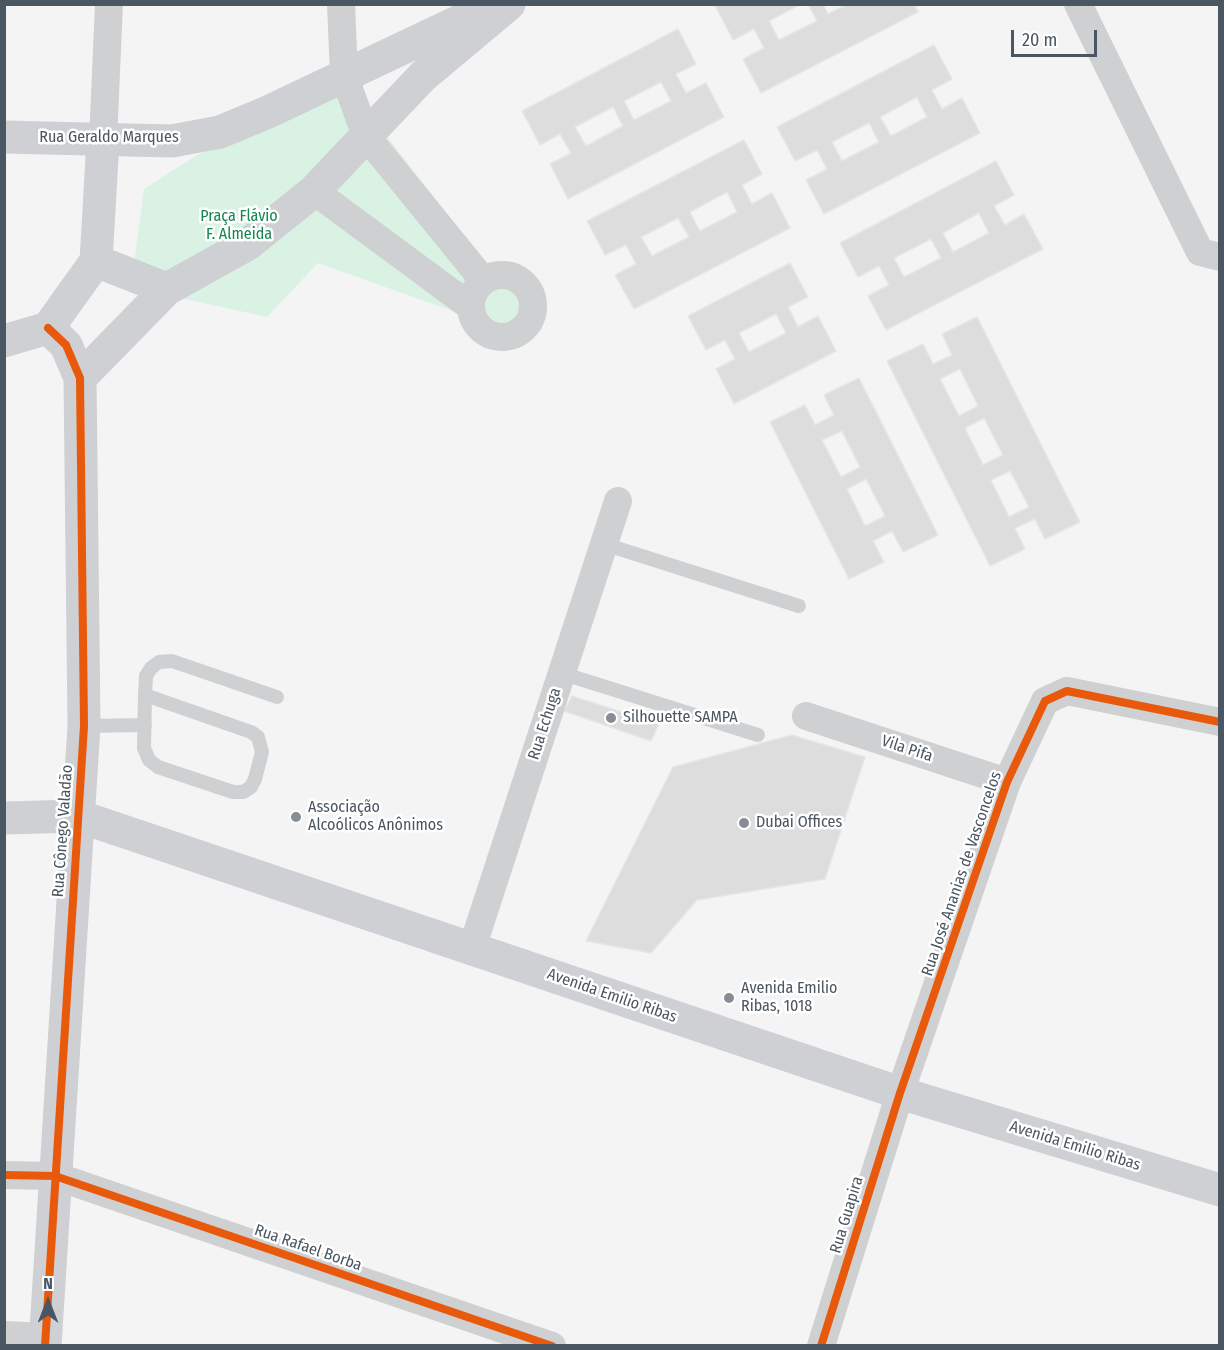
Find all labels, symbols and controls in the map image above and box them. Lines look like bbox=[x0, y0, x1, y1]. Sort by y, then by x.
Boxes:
scale bar bbox=[1014, 18, 1100, 56]
text: 20 m bbox=[1022, 29, 1057, 51]
street label: Rua Geraldo Marques bbox=[39, 128, 179, 148]
park label: Praça Flávio F. Almeida bbox=[200, 207, 278, 245]
street label: Rua Echuga bbox=[524, 686, 566, 762]
place label: Silhouette SAMPA bbox=[623, 708, 738, 728]
marker: Silhouette SAMPA bbox=[604, 711, 618, 725]
street label: Vila Pifa bbox=[879, 732, 935, 766]
street label: Rua Cônego Valadão bbox=[49, 764, 77, 898]
street label: Rua José Ananias de Vasconcelos bbox=[918, 769, 1006, 979]
place label: Associação Alcoólicos Anônimos bbox=[308, 798, 443, 836]
marker: Associação Alcoólicos Anônimos bbox=[289, 810, 303, 824]
place label: Dubai Offices bbox=[756, 813, 842, 833]
marker: Dubai Offices bbox=[737, 816, 751, 830]
street label: Avenida Emilio Ribas bbox=[545, 965, 679, 1027]
place label: Avenida Emilio Ribas, 1018 bbox=[741, 979, 837, 1017]
marker: Avenida Emilio Ribas, 1018 bbox=[722, 991, 736, 1005]
street label: Avenida Emilio Ribas bbox=[1007, 1117, 1143, 1175]
street label: Rua Guapira bbox=[826, 1174, 868, 1256]
street label: Rua Rafael Borba bbox=[252, 1221, 364, 1275]
north arrow bbox=[18, 1272, 78, 1332]
text: N bbox=[43, 1274, 53, 1293]

